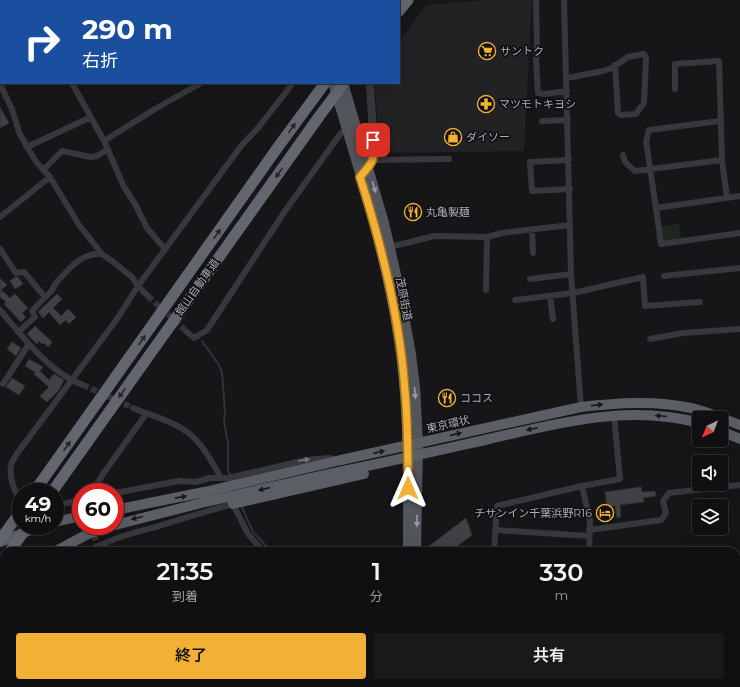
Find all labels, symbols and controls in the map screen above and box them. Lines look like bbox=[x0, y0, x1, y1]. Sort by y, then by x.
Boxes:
text: 290 m bbox=[82, 12, 173, 46]
icon: right bbox=[16, 16, 68, 68]
supermarket icon: サントク bbox=[477, 41, 497, 61]
place label: サントク bbox=[500, 44, 544, 58]
text: 右折 bbox=[82, 50, 118, 72]
pharmacy icon: マツモトキヨシ bbox=[476, 94, 496, 114]
place label: マツモトキヨシ bbox=[499, 97, 576, 111]
one-way arrow bbox=[288, 122, 296, 133]
pin bbox=[356, 123, 390, 157]
shop icon: ダイソー bbox=[443, 127, 463, 147]
icon: arrive bbox=[362, 129, 384, 151]
place label: ダイソー bbox=[466, 130, 510, 144]
one-way arrow bbox=[275, 167, 283, 178]
one-way arrow bbox=[371, 182, 377, 194]
restaurant icon: 丸亀製麺 bbox=[403, 202, 423, 222]
place label: 丸亀製麺 bbox=[426, 205, 470, 219]
one-way arrow bbox=[213, 229, 221, 239]
street label: 館山自動車道 bbox=[172, 256, 222, 318]
street label: 茂原街道 bbox=[393, 276, 415, 322]
one-way arrow bbox=[138, 335, 146, 345]
one-way arrow bbox=[412, 387, 419, 399]
one-way arrow bbox=[118, 388, 126, 398]
restaurant icon: ココス bbox=[437, 388, 457, 408]
place label: ココス bbox=[460, 391, 493, 405]
one-way arrow bbox=[591, 402, 603, 408]
north arrow bbox=[692, 411, 728, 447]
map controls bbox=[692, 411, 728, 535]
street label: 東京環状 bbox=[425, 412, 472, 436]
one-way arrow bbox=[655, 413, 667, 420]
one-way arrow bbox=[526, 427, 538, 433]
one-way arrow bbox=[450, 431, 463, 437]
one-way arrow bbox=[63, 441, 71, 452]
one-way arrow bbox=[373, 448, 385, 454]
button: sound bbox=[692, 455, 728, 491]
one-way arrow bbox=[298, 457, 311, 463]
position arrow bbox=[387, 467, 429, 509]
speed limit sign: 60 bbox=[72, 483, 124, 535]
one-way arrow bbox=[258, 486, 270, 492]
text: 49 bbox=[25, 492, 51, 516]
one-way arrow bbox=[175, 494, 187, 500]
button: layers bbox=[692, 499, 728, 535]
hotel icon: チサンイン千葉浜野R16 bbox=[595, 503, 615, 523]
place label: チサンイン千葉浜野R16 bbox=[474, 506, 592, 520]
text: km/h bbox=[25, 512, 51, 525]
one-way arrow bbox=[414, 515, 420, 528]
one-way arrow bbox=[131, 516, 144, 522]
text: 21:35 bbox=[157, 557, 213, 586]
text: 1 bbox=[372, 557, 381, 586]
text: 330 bbox=[539, 558, 583, 587]
text: m bbox=[555, 587, 568, 603]
text: 到着 bbox=[172, 588, 198, 604]
text: 分 bbox=[370, 588, 383, 604]
button: 終了 bbox=[16, 633, 366, 679]
button: 共有 bbox=[374, 633, 724, 679]

